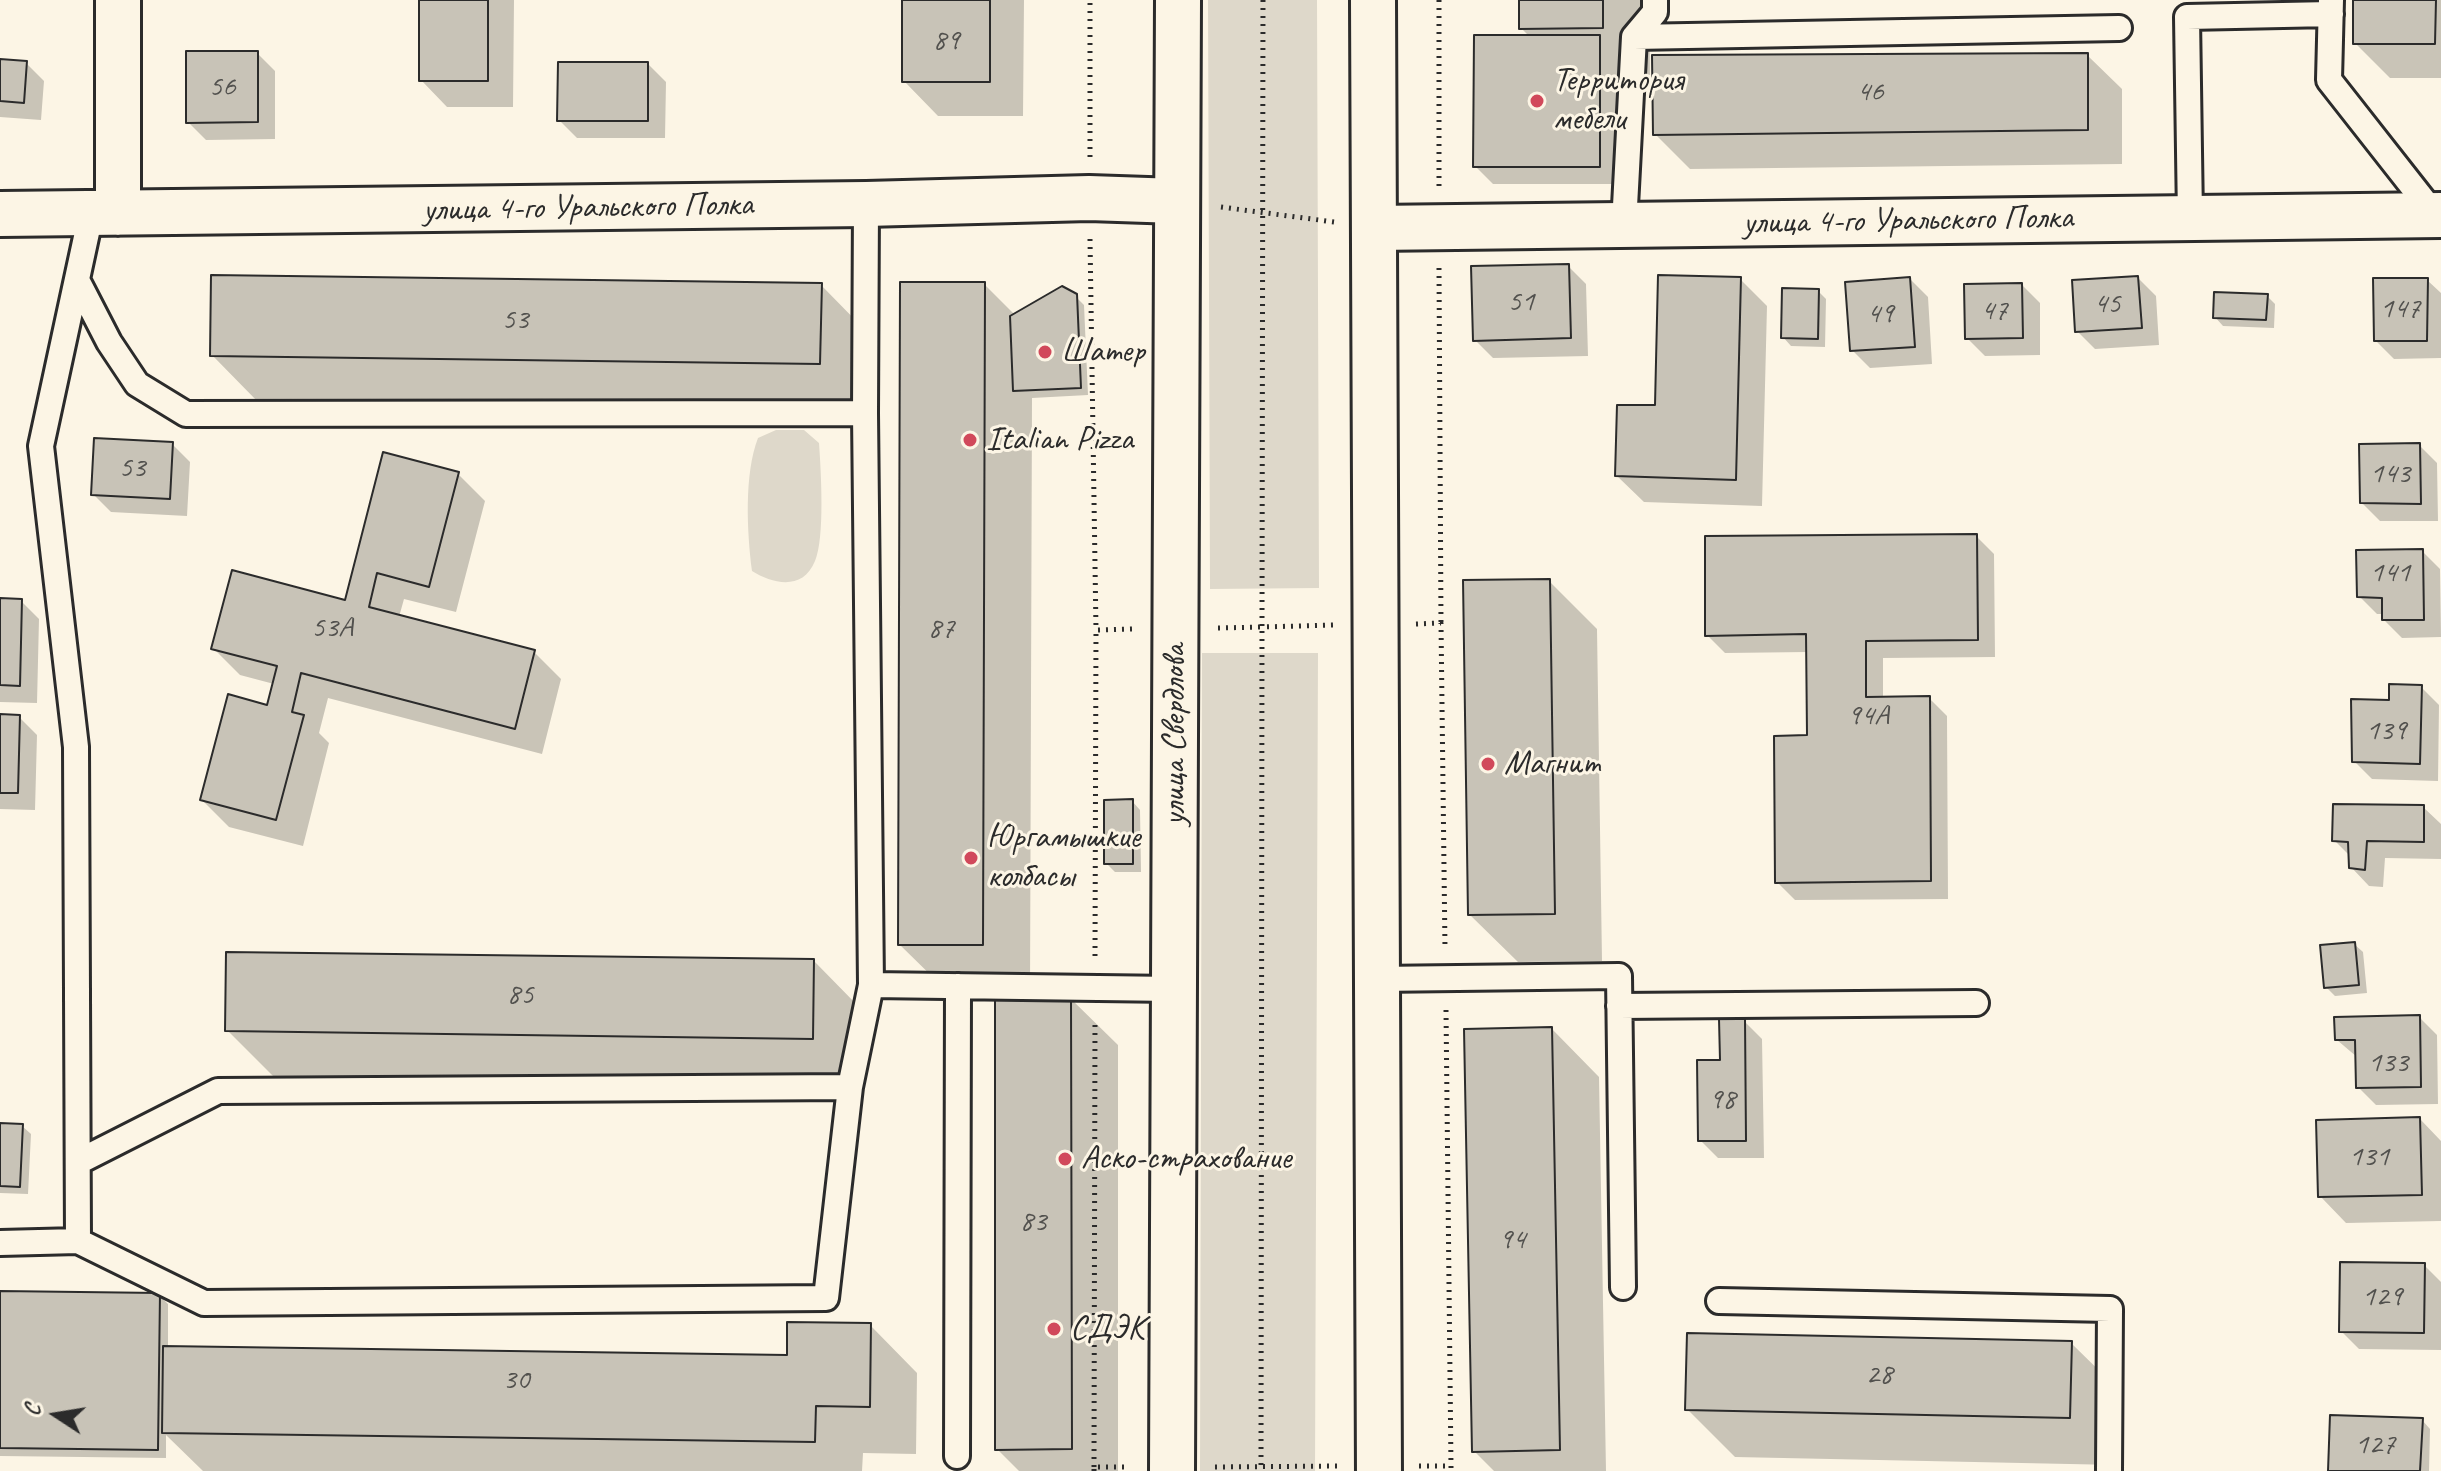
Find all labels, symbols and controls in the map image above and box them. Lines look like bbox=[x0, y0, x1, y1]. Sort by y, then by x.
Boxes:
house number: 89 bbox=[933, 23, 959, 59]
place label: Территория мебели bbox=[1553, 61, 1683, 140]
house number: 56 bbox=[209, 69, 235, 105]
house number: 46 bbox=[1857, 74, 1883, 110]
marker: Территория мебели bbox=[1528, 92, 1546, 110]
street label: улица 4-го Уральского Полка bbox=[423, 185, 753, 231]
street label: улица 4-го Уральского Полка bbox=[1743, 198, 2073, 244]
house number: 51 bbox=[1508, 284, 1534, 320]
house number: 45 bbox=[2094, 286, 2120, 322]
house number: 147 bbox=[2380, 291, 2420, 327]
house number: 47 bbox=[1981, 293, 2007, 329]
house number: 49 bbox=[1867, 296, 1893, 332]
house number: 53 bbox=[502, 302, 528, 338]
place label: Шатер bbox=[1061, 332, 1145, 372]
marker: Шатер bbox=[1036, 343, 1054, 361]
place label: Italian Pizza bbox=[986, 420, 1133, 460]
marker: Italian Pizza bbox=[961, 431, 979, 449]
house number: 53 bbox=[119, 450, 145, 486]
house number: 143 bbox=[2370, 456, 2410, 492]
house number: 141 bbox=[2370, 555, 2410, 591]
house number: 53А bbox=[311, 610, 353, 646]
house number: 87 bbox=[928, 611, 954, 647]
street label: улица Свердлова bbox=[1155, 644, 1195, 826]
house number: 94А bbox=[1847, 698, 1889, 734]
house number: 139 bbox=[2366, 713, 2406, 749]
place label: Магнит bbox=[1504, 744, 1601, 784]
marker: Магнит bbox=[1479, 755, 1497, 773]
place label: Юргамышкие колбасы bbox=[987, 818, 1140, 898]
marker: Юргамышкие колбасы bbox=[962, 849, 980, 867]
house number: 85 bbox=[507, 977, 533, 1013]
house number: 133 bbox=[2368, 1045, 2408, 1081]
house number: 98 bbox=[1709, 1082, 1735, 1118]
place label: Аско-страхование bbox=[1081, 1139, 1291, 1179]
house number: 131 bbox=[2349, 1139, 2389, 1175]
marker: Аско-страхование bbox=[1056, 1150, 1074, 1168]
house number: 83 bbox=[1020, 1204, 1046, 1240]
house number: 94 bbox=[1499, 1222, 1525, 1258]
house number: 129 bbox=[2362, 1279, 2402, 1315]
place label: СДЭК bbox=[1070, 1309, 1144, 1349]
marker: СДЭК bbox=[1045, 1320, 1063, 1338]
house number: 28 bbox=[1866, 1357, 1892, 1393]
house number: 30 bbox=[503, 1362, 529, 1398]
north arrow bbox=[16, 1375, 96, 1455]
text: С bbox=[18, 1402, 47, 1418]
house number: 127 bbox=[2355, 1427, 2395, 1463]

